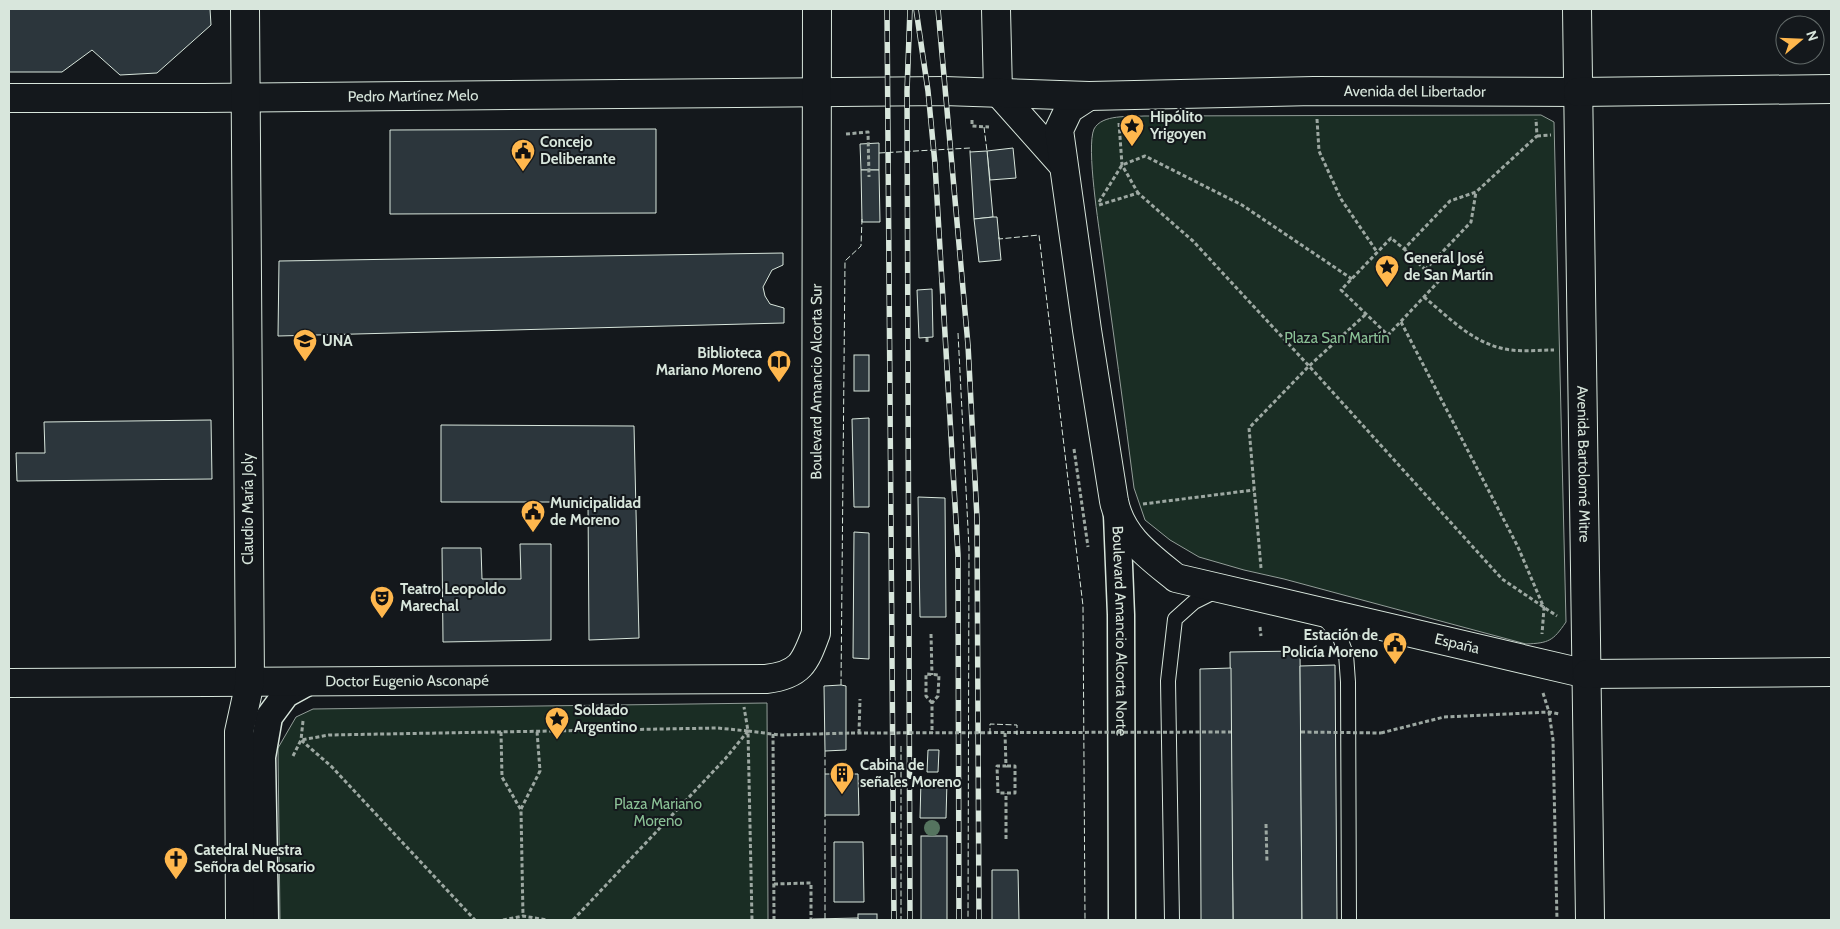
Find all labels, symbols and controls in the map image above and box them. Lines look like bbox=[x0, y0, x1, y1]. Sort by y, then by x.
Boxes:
north arrow bbox=[1775, 15, 1825, 65]
text: N bbox=[1802, 28, 1822, 43]
street label: Avenida del Libertador bbox=[1344, 82, 1486, 101]
street label: Pedro Martínez Melo bbox=[348, 86, 478, 106]
place label: Hipólito Yrigoyen bbox=[1149, 108, 1206, 143]
place icon: Hipólito Yrigoyen bbox=[1119, 113, 1145, 147]
place label: Concejo Deliberante bbox=[540, 133, 616, 168]
public building icon: Concejo Deliberante bbox=[510, 138, 536, 172]
place label: General José de San Martín bbox=[1404, 249, 1493, 284]
place icon: General José de San Martín bbox=[1374, 254, 1400, 288]
street label: Boulevard Amancio Alcorta Sur bbox=[807, 284, 826, 480]
school or university icon: UNA bbox=[292, 328, 318, 362]
park label: Plaza San Martín bbox=[1284, 329, 1390, 347]
place label: UNA bbox=[322, 332, 353, 350]
place label: Biblioteca Mariano Moreno bbox=[656, 344, 763, 379]
library icon: Biblioteca Mariano Moreno bbox=[766, 349, 792, 383]
street label: Avenida Bartolomé Mitre bbox=[1573, 385, 1594, 543]
street label: Claudio María Joly bbox=[239, 453, 257, 565]
place label: Municipalidad de Moreno bbox=[550, 494, 641, 529]
public building icon: Municipalidad de Moreno bbox=[520, 499, 546, 533]
street label: Boulevard Amancio Alcorta Norte bbox=[1108, 525, 1130, 737]
place label: Teatro Leopoldo Marechal bbox=[400, 580, 506, 615]
theatre icon: Teatro Leopoldo Marechal bbox=[369, 585, 395, 619]
place label: Estación de Policía Moreno bbox=[1282, 626, 1378, 661]
street label: España bbox=[1433, 630, 1482, 658]
public building icon: Estación de Policía Moreno bbox=[1382, 631, 1408, 665]
street label: Doctor Eugenio Asconapé bbox=[325, 671, 489, 690]
place label: Soldado Argentino bbox=[574, 701, 638, 736]
place icon: Soldado Argentino bbox=[544, 706, 570, 740]
place label: Cabina de señales Moreno bbox=[860, 756, 962, 791]
building icon: Cabina de señales Moreno bbox=[829, 761, 855, 795]
park label: Plaza Mariano Moreno bbox=[614, 795, 702, 830]
place label: Catedral Nuestra Señora del Rosario bbox=[194, 841, 316, 876]
church icon: Catedral Nuestra Señora del Rosario bbox=[163, 846, 189, 880]

